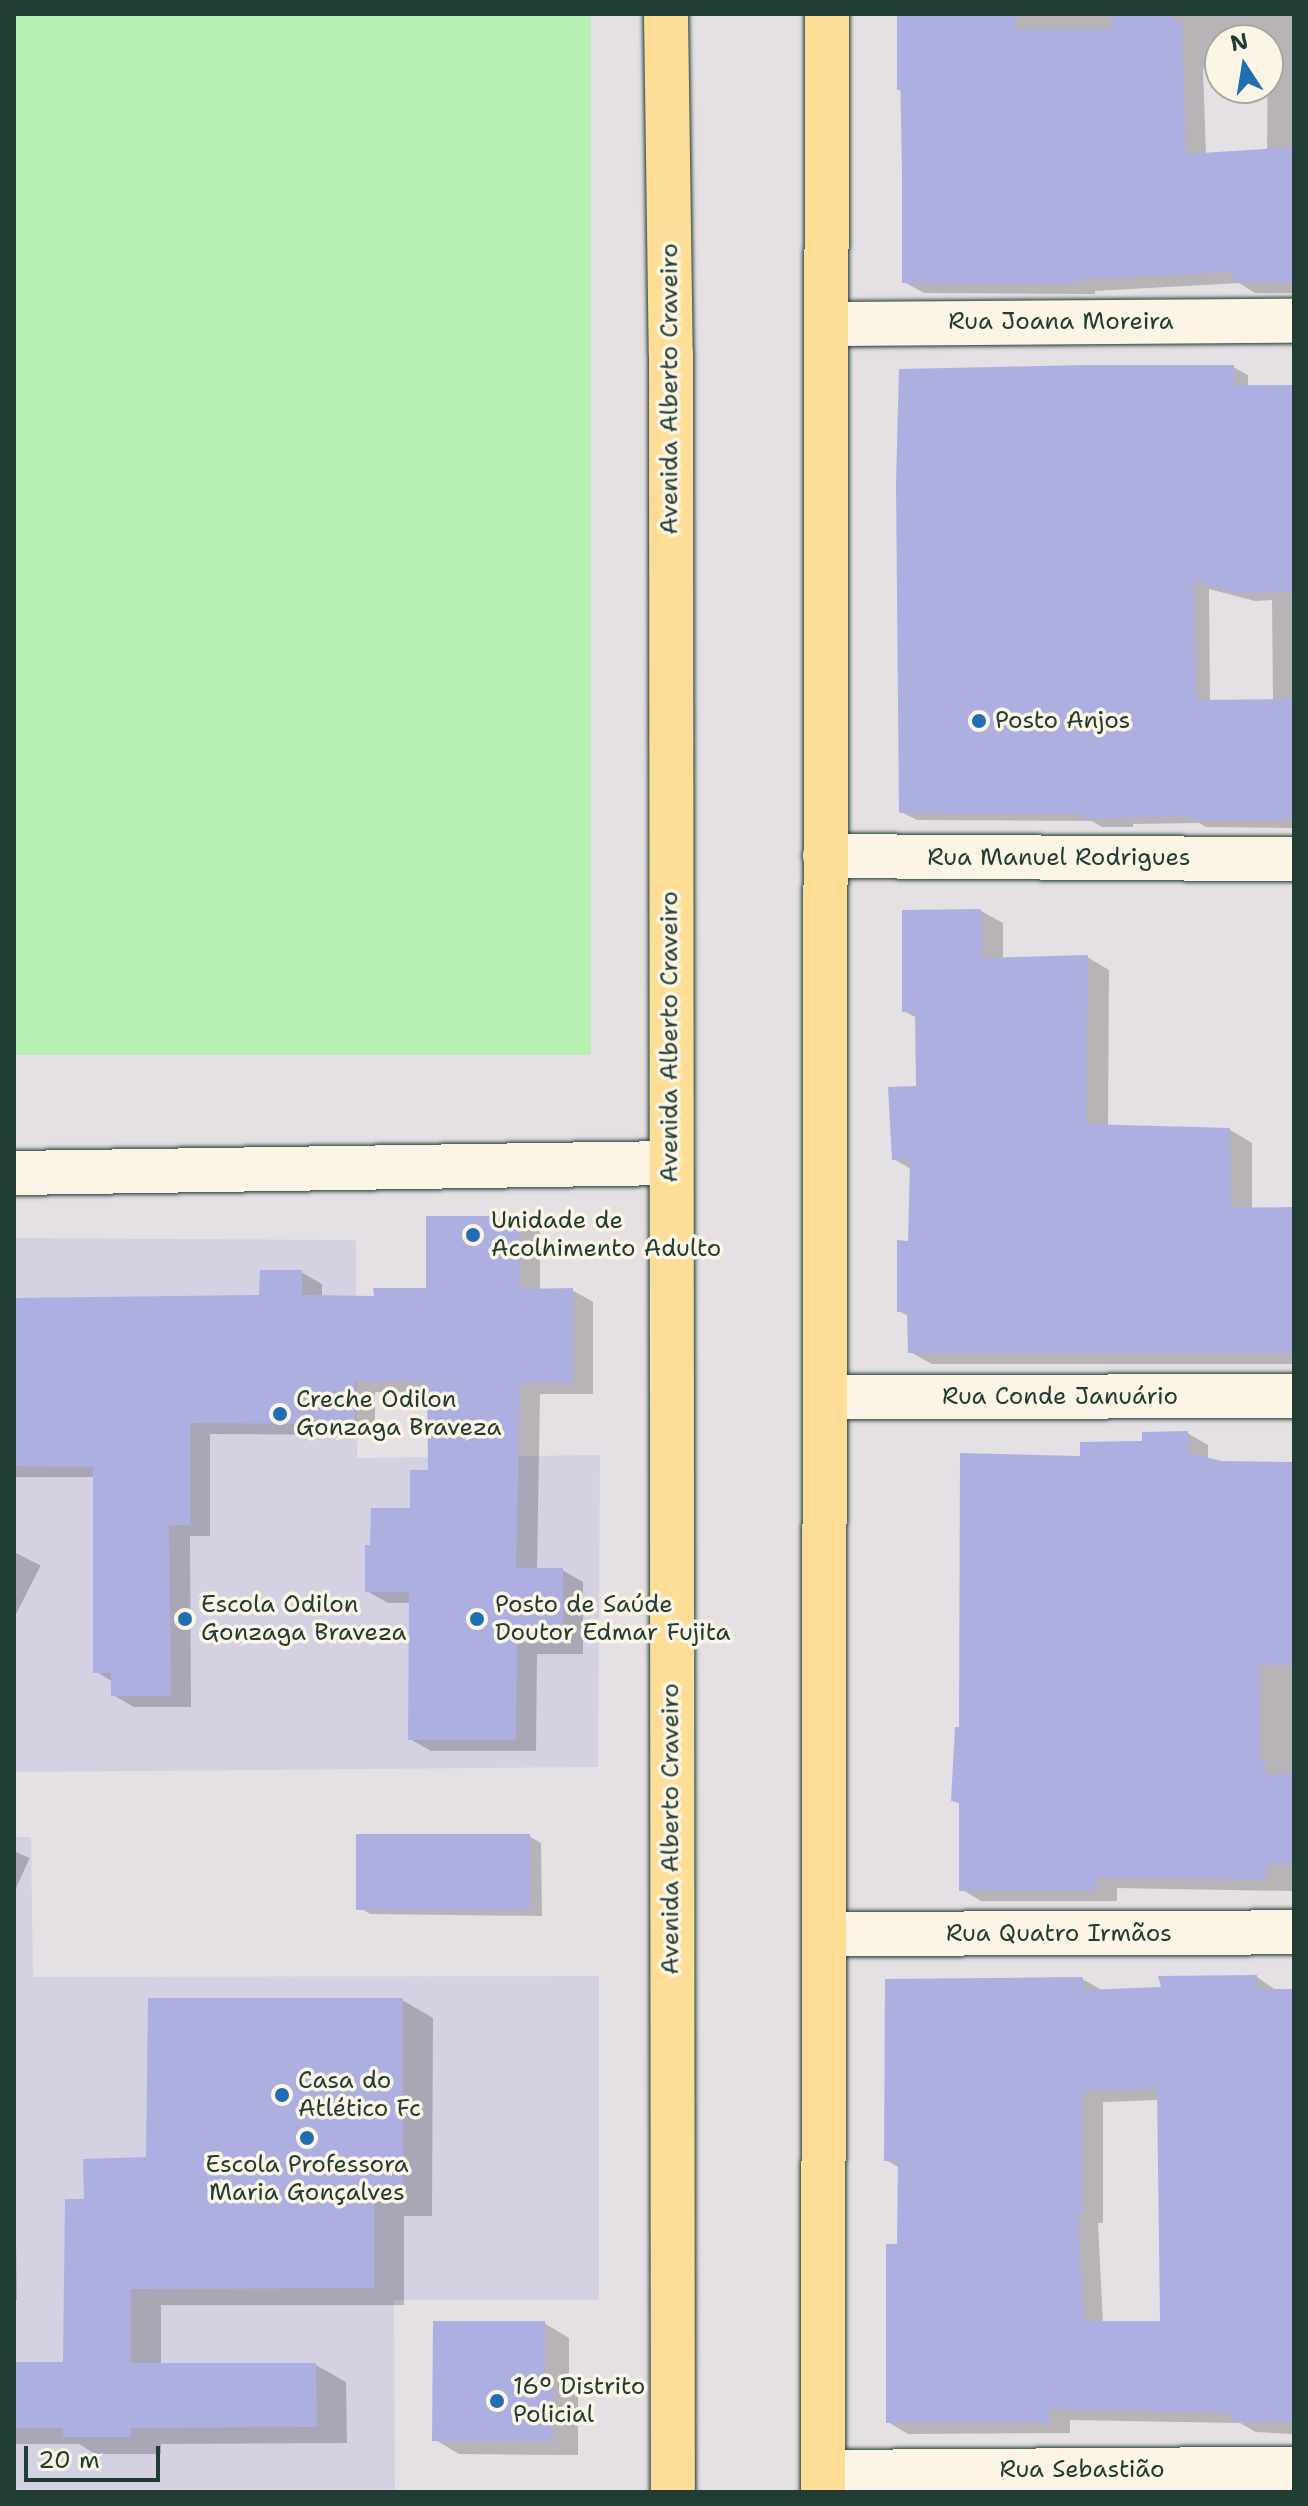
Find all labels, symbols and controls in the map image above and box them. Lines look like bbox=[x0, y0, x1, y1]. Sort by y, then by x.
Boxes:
north arrow bbox=[1204, 24, 1284, 104]
text: N bbox=[1228, 26, 1251, 58]
street label: Avenida Alberto Craveiro bbox=[656, 243, 684, 535]
street label: Rua Joana Moreira bbox=[948, 308, 1174, 336]
place label: Posto Anjos bbox=[995, 707, 1130, 735]
marker: Posto Anjos bbox=[970, 712, 988, 730]
street label: Rua Manuel Rodrigues bbox=[927, 844, 1191, 872]
street label: Avenida Alberto Craveiro bbox=[656, 891, 684, 1183]
place label: Unidade de Acolhimento Adulto bbox=[491, 1207, 721, 1263]
marker: Unidade de Acolhimento Adulto bbox=[462, 1224, 484, 1246]
street label: Rua Conde Januário bbox=[942, 1383, 1178, 1411]
place label: Creche Odilon Gonzaga Braveza bbox=[296, 1386, 501, 1442]
marker: Creche Odilon Gonzaga Braveza bbox=[271, 1405, 289, 1423]
place label: Escola Odilon Gonzaga Braveza bbox=[201, 1591, 406, 1647]
place label: Posto de Saúde Doutor Edmar Fujita bbox=[495, 1591, 730, 1647]
marker: Posto de Saúde Doutor Edmar Fujita bbox=[466, 1608, 488, 1630]
marker: Escola Odilon Gonzaga Braveza bbox=[176, 1610, 194, 1628]
street label: Avenida Alberto Craveiro bbox=[657, 1683, 685, 1975]
street label: Rua Quatro Irmãos bbox=[946, 1920, 1172, 1948]
place label: Casa do Atlético Fc bbox=[298, 2067, 421, 2123]
marker: Casa do Atlético Fc bbox=[273, 2086, 291, 2104]
marker: Escola Professora Maria Gonçalves bbox=[298, 2129, 316, 2147]
place label: Escola Professora Maria Gonçalves bbox=[205, 2151, 409, 2207]
place label: 16º Distrito Policial bbox=[513, 2373, 645, 2429]
marker: 16º Distrito Policial bbox=[488, 2392, 506, 2410]
scale bar bbox=[28, 2430, 164, 2480]
text: 20 m bbox=[38, 2444, 100, 2476]
street label: Rua Sebastião bbox=[999, 2456, 1165, 2484]

